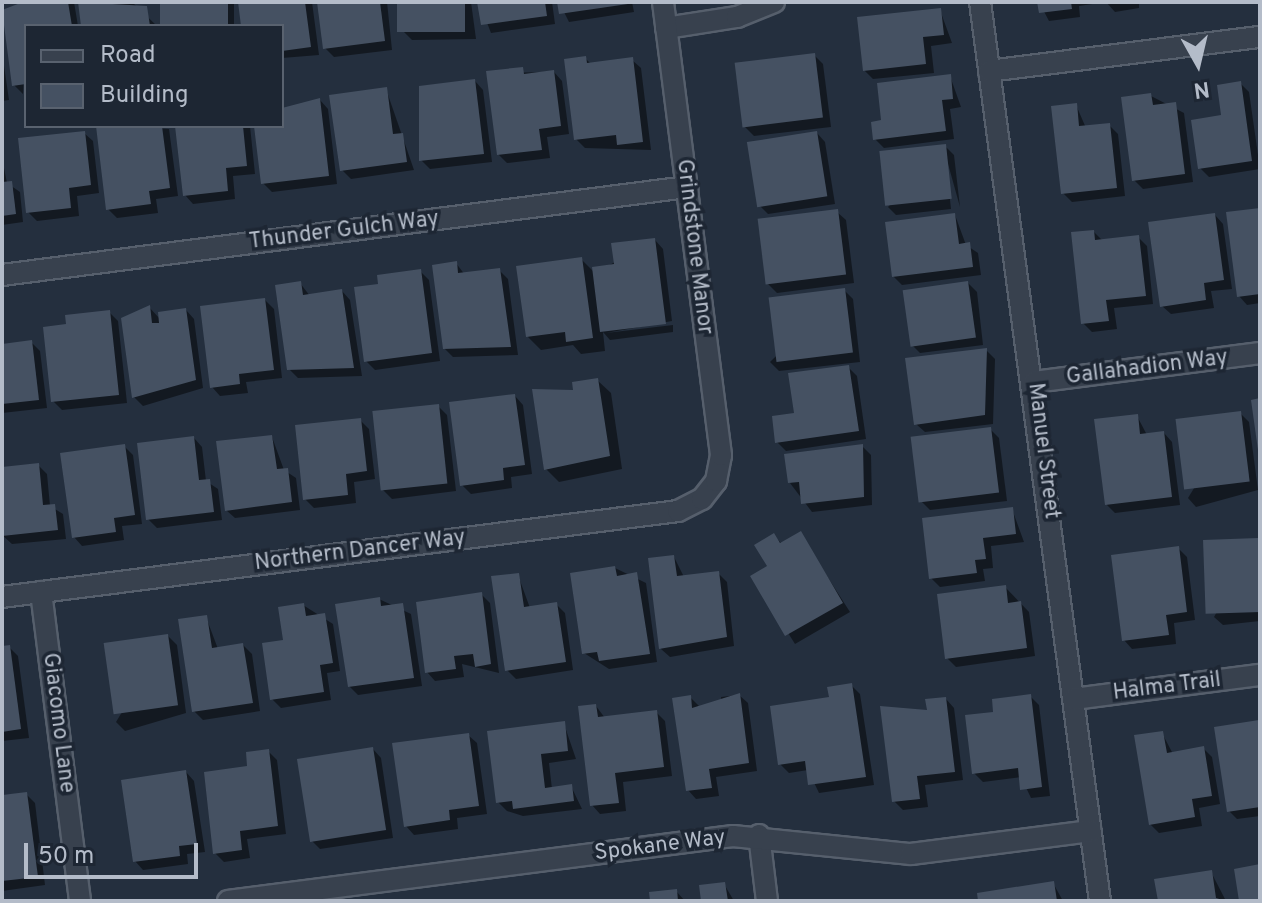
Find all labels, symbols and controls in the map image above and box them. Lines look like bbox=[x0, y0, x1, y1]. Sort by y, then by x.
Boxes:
legend bbox=[24, 24, 284, 128]
north arrow bbox=[1158, 24, 1238, 104]
text: Road bbox=[100, 41, 156, 71]
text: N bbox=[1192, 74, 1211, 103]
text: Building bbox=[100, 81, 189, 111]
street label: Grindstone Manor bbox=[670, 158, 718, 336]
street label: Thunder Gulch Way bbox=[247, 206, 441, 256]
street label: Gallahadion Way bbox=[1065, 345, 1229, 391]
street label: Manuel Street bbox=[1022, 381, 1064, 521]
street label: Northern Dancer Way bbox=[253, 525, 467, 577]
street label: Giacomo Lane bbox=[36, 651, 80, 795]
street label: Halma Trail bbox=[1111, 667, 1223, 707]
street label: Spokane Way bbox=[593, 825, 727, 867]
scale bar bbox=[28, 827, 202, 877]
text: 50 m bbox=[38, 842, 94, 872]

